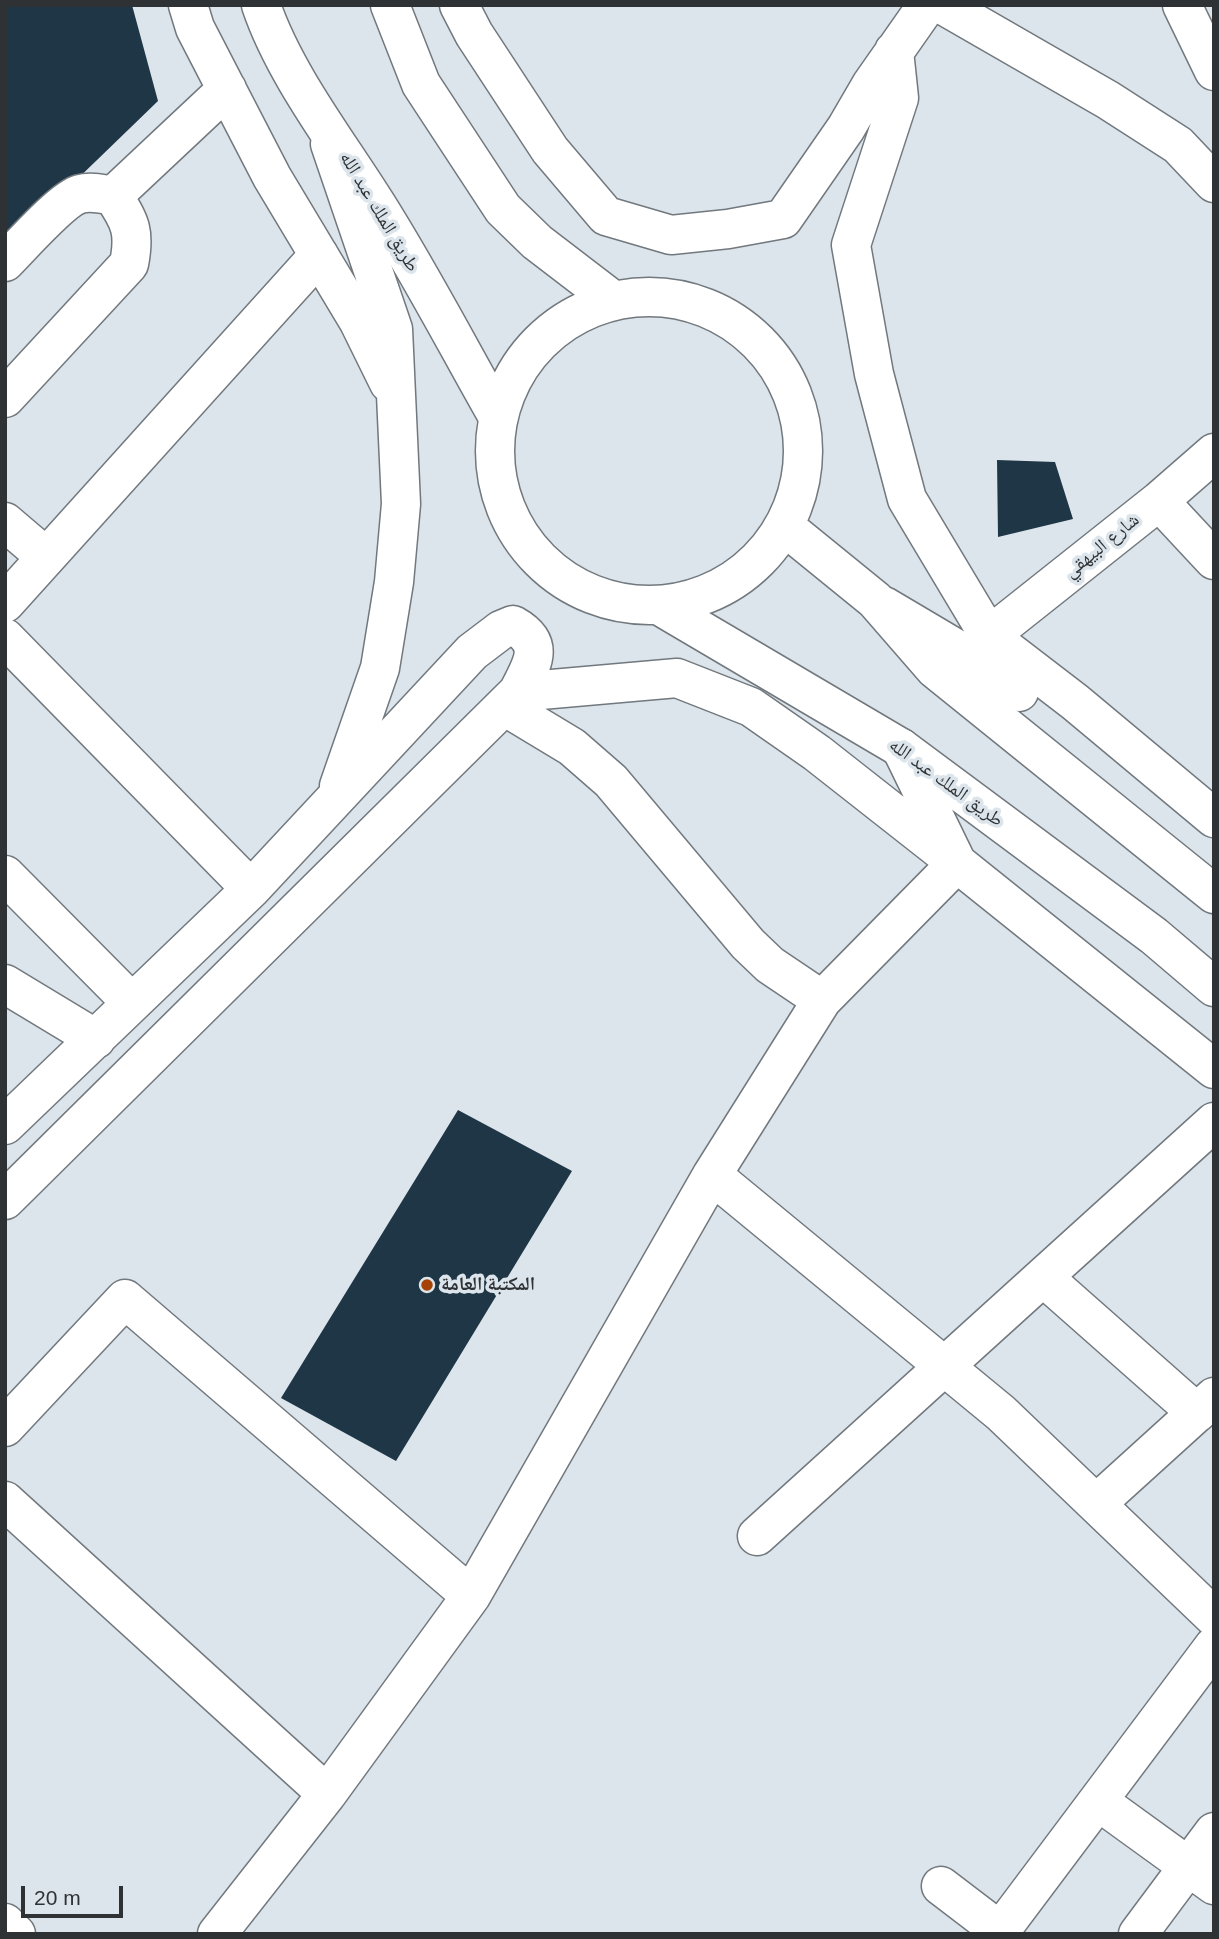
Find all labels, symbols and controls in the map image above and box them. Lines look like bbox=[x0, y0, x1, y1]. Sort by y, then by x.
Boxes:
street label: طريق الملك عبد الله bbox=[334, 148, 424, 276]
street label: شارع البيهقي bbox=[1060, 509, 1144, 583]
street label: طريق الملك عبد الله bbox=[884, 734, 1008, 832]
place label: المكتبة العامة bbox=[441, 1274, 535, 1296]
marker: المكتبة العامة bbox=[419, 1277, 435, 1293]
scale bar bbox=[24, 1872, 126, 1916]
text: 20 m bbox=[34, 1886, 81, 1909]

